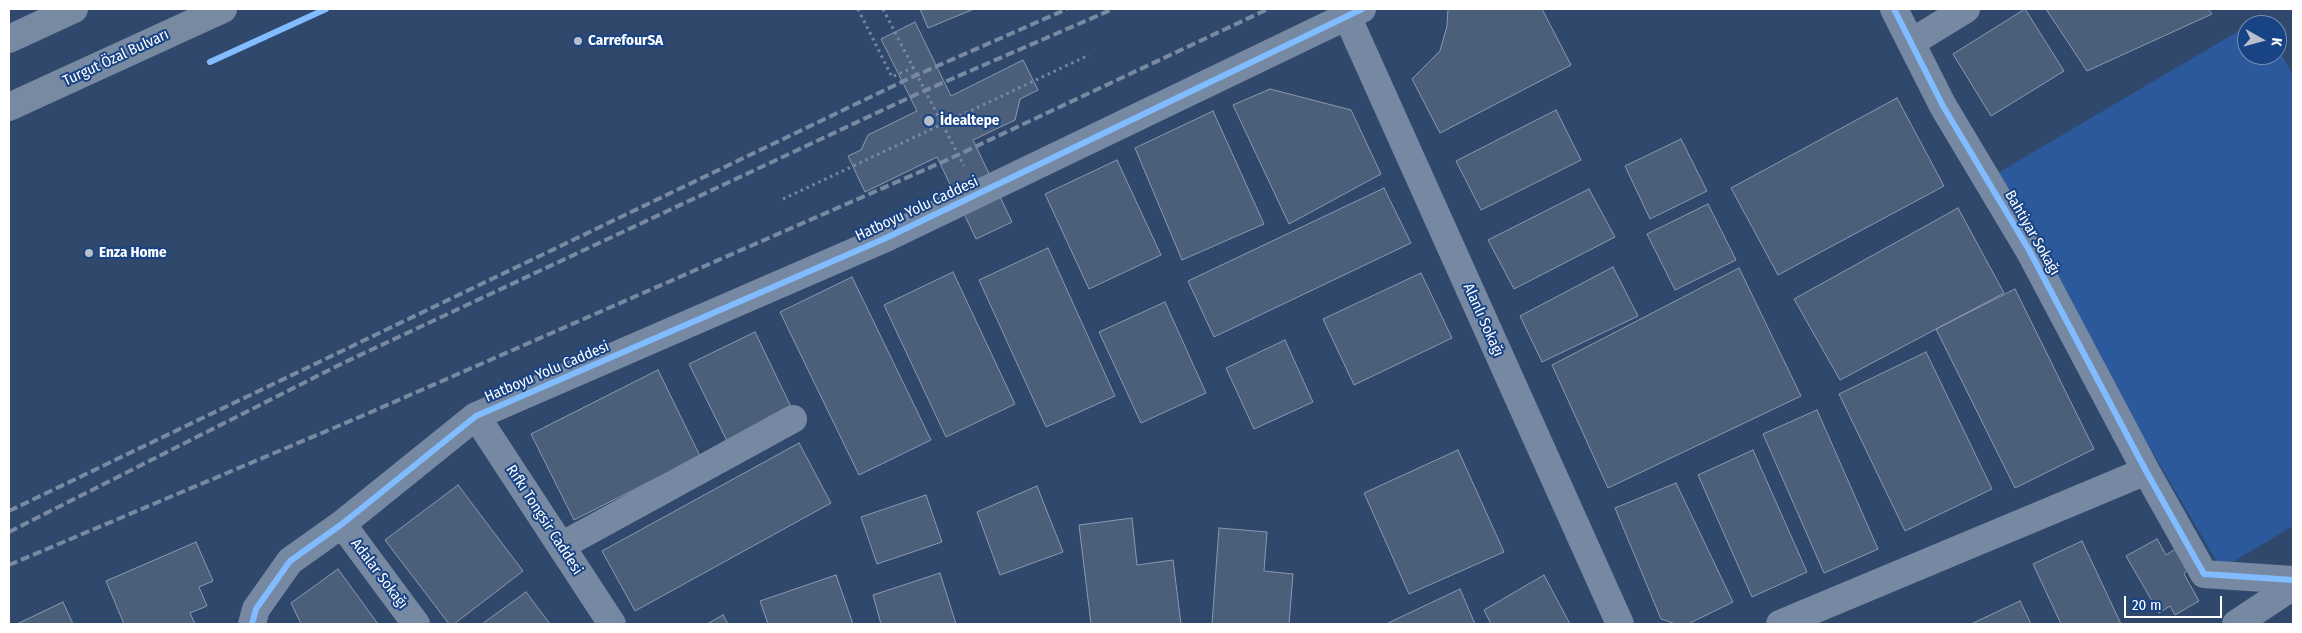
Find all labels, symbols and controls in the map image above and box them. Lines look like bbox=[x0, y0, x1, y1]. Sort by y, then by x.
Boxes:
north arrow bbox=[2237, 15, 2287, 65]
street label: Turgut Özal Bulvarı bbox=[60, 26, 172, 90]
place label: CarrefourSA bbox=[588, 32, 663, 50]
marker: CarrefourSA bbox=[572, 35, 584, 47]
text: K bbox=[2267, 37, 2285, 47]
place label: İdealtepe bbox=[940, 112, 999, 130]
marker: İdealtepe bbox=[922, 114, 936, 128]
street label: Hatboyu Yolu Caddesi bbox=[853, 173, 981, 245]
street label: Bahtiyar Sokağı bbox=[2000, 187, 2064, 279]
place label: Enza Home bbox=[99, 244, 167, 262]
marker: Enza Home bbox=[83, 247, 95, 259]
street label: Alanlı Sokağı bbox=[1459, 281, 1507, 359]
street label: Hatboyu Yolu Caddesi bbox=[482, 338, 612, 406]
street label: Rıfkı Tongsir Caddesi bbox=[502, 462, 586, 578]
street label: Adalar Sokağı bbox=[347, 535, 411, 613]
scale bar bbox=[2127, 586, 2224, 618]
text: 20 m bbox=[2132, 596, 2162, 614]

